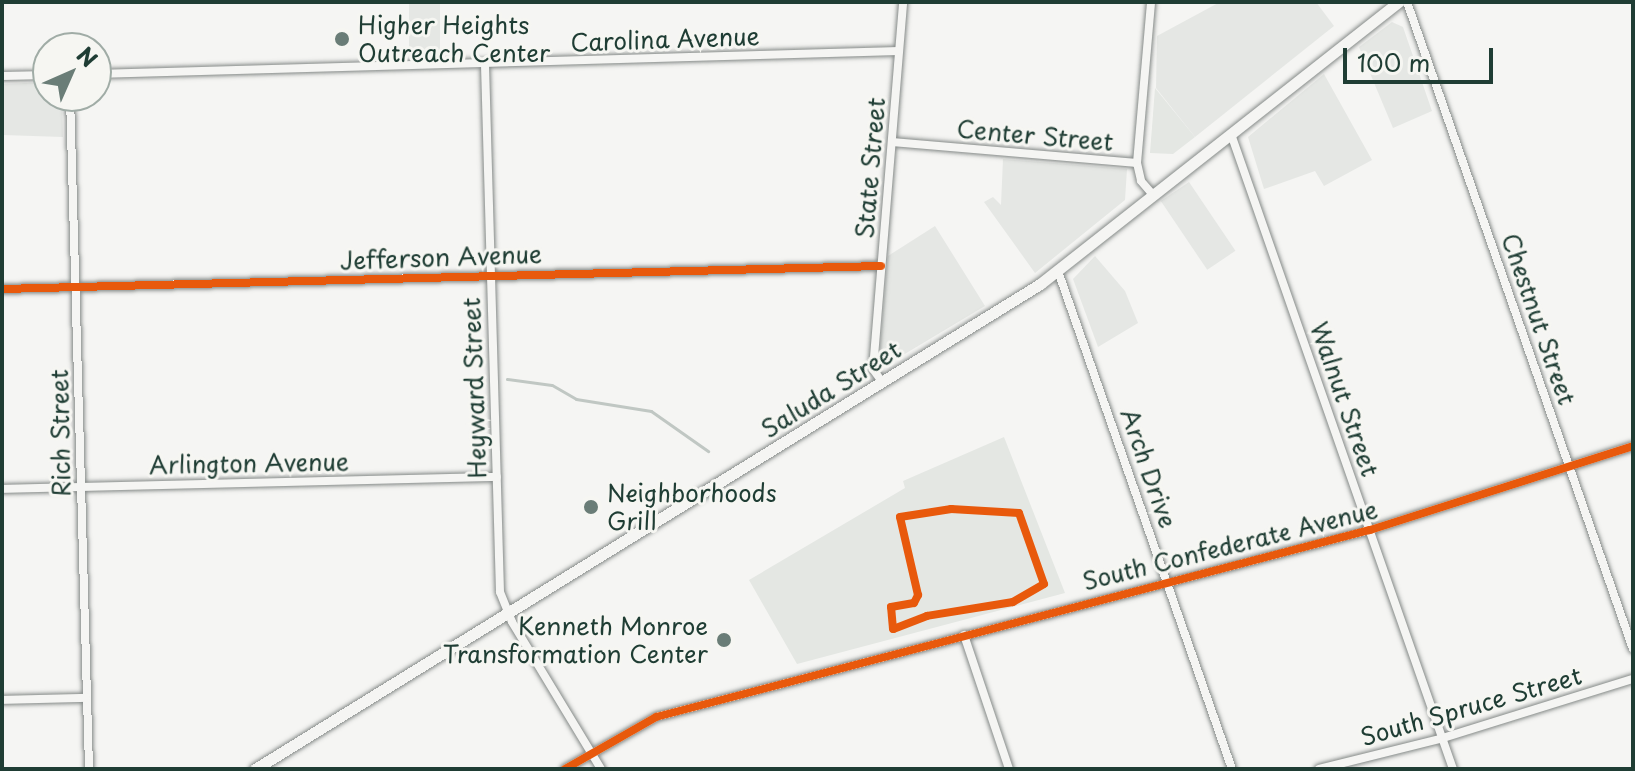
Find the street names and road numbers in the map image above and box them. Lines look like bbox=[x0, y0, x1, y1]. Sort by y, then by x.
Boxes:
street label: Carolina Avenue bbox=[570, 21, 760, 57]
street label: State Street bbox=[849, 96, 891, 240]
street label: Center Street bbox=[955, 114, 1115, 156]
street label: Chestnut Street bbox=[1496, 229, 1582, 409]
street label: Jefferson Avenue bbox=[341, 239, 541, 275]
street label: Heyward Street bbox=[456, 296, 492, 480]
street label: Walnut Street bbox=[1305, 318, 1385, 480]
street label: Saluda Street bbox=[756, 335, 906, 443]
street label: Rich Street bbox=[44, 369, 76, 497]
street label: Arch Drive bbox=[1115, 404, 1183, 532]
street label: Arlington Avenue bbox=[150, 447, 348, 479]
street label: South Confederate Avenue bbox=[1078, 494, 1382, 596]
street label: South Spruce Street bbox=[1355, 660, 1587, 752]

